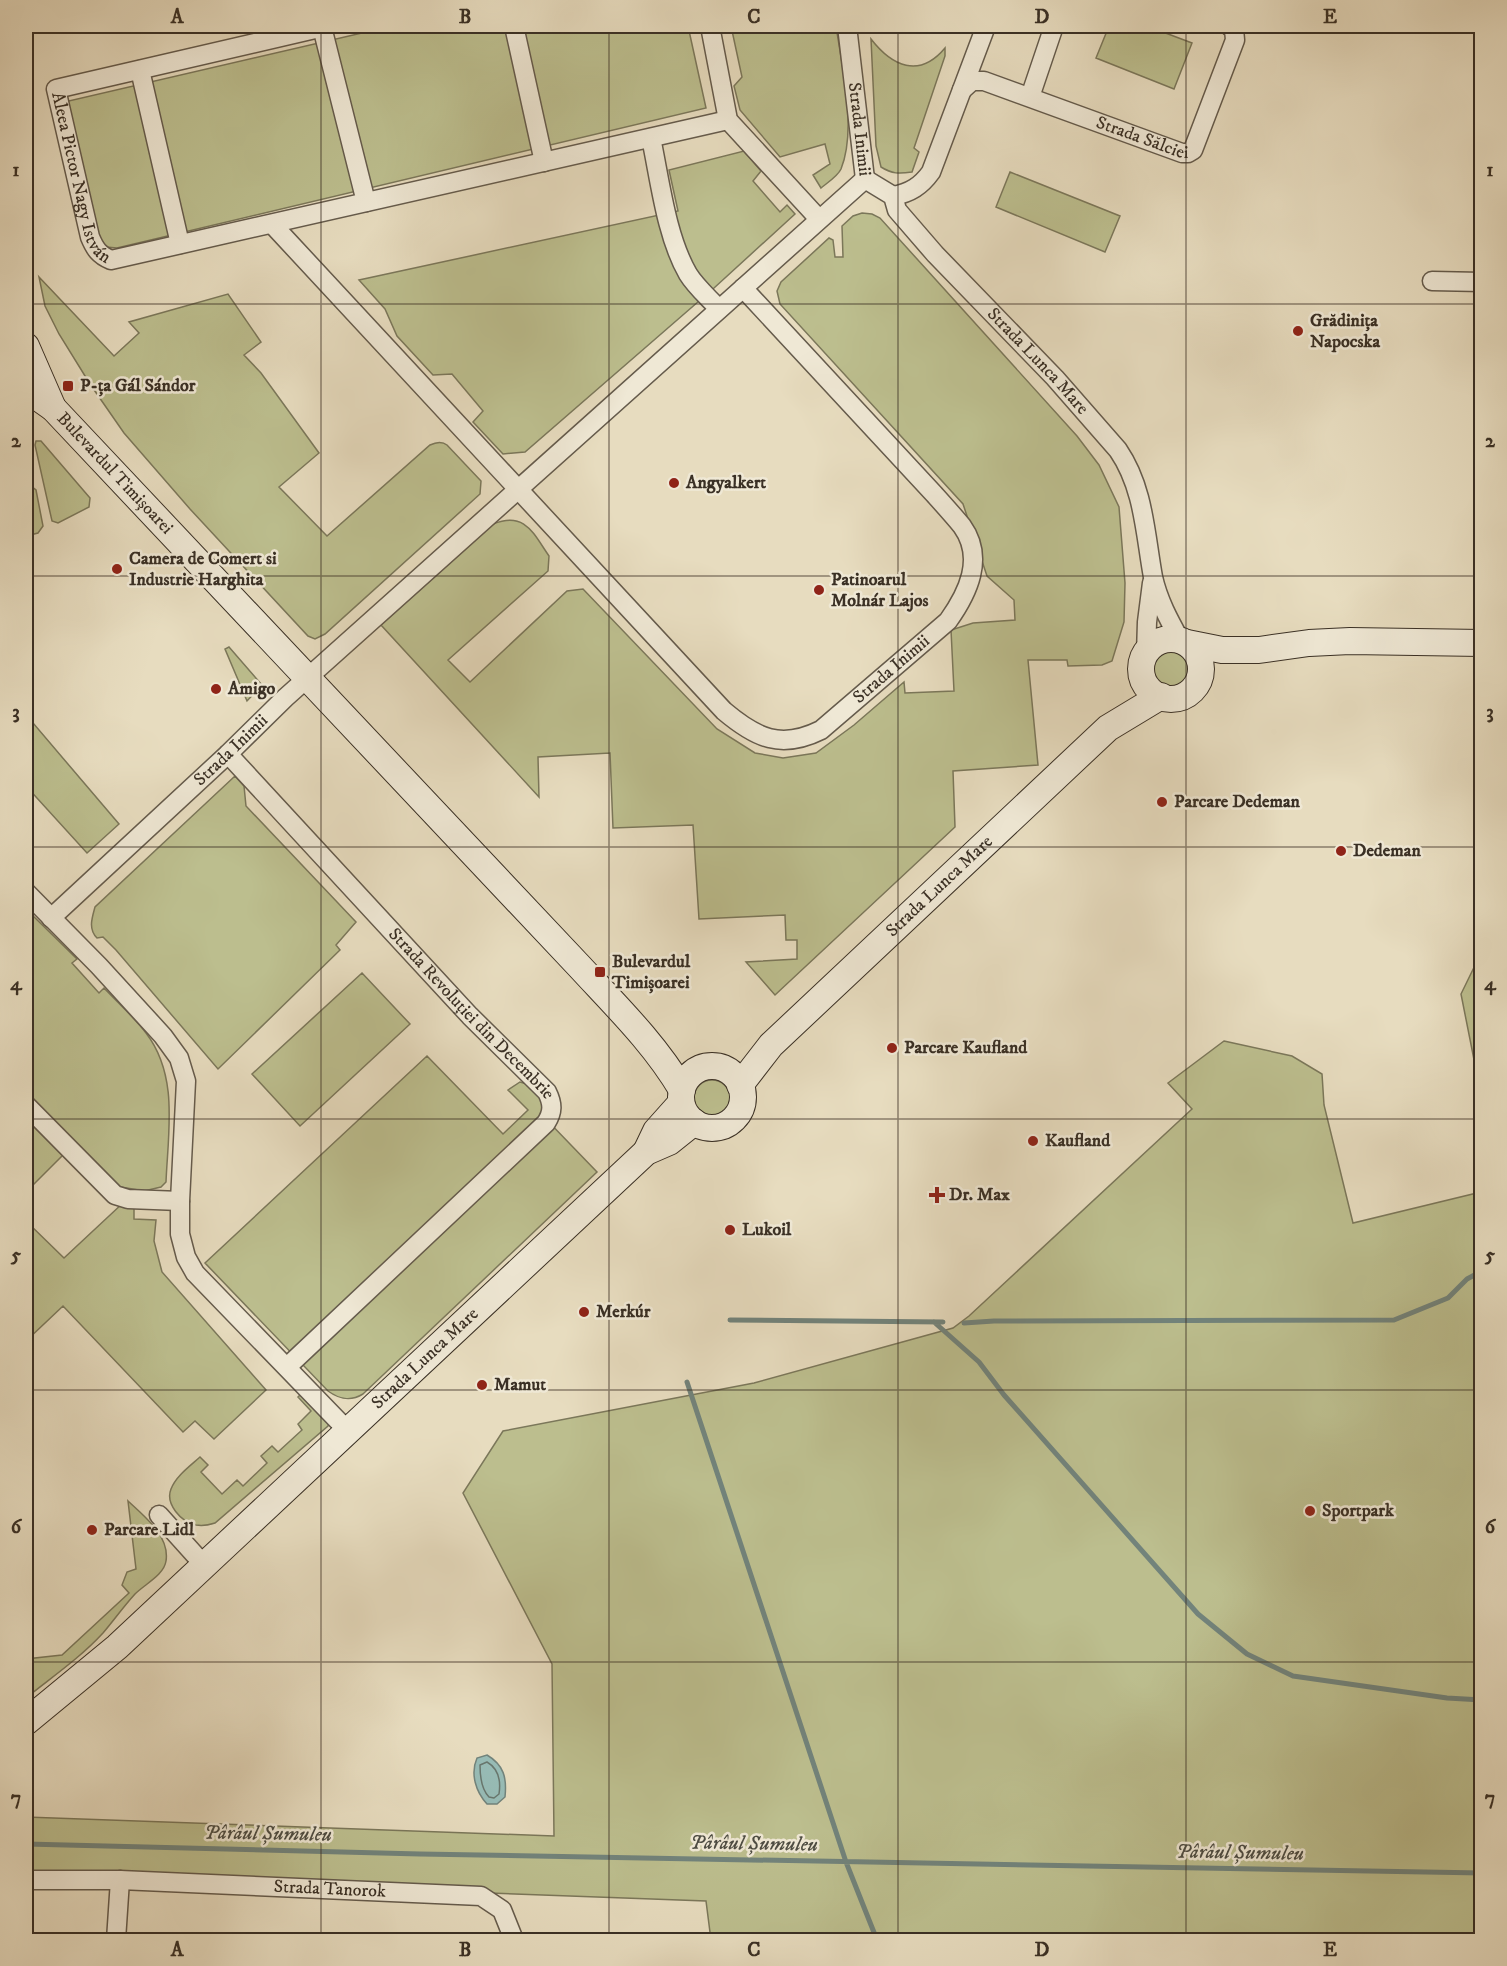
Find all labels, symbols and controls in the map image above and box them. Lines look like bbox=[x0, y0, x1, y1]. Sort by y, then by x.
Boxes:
text: A bbox=[170, 5, 185, 30]
text: B bbox=[459, 5, 471, 30]
text: C bbox=[747, 5, 761, 30]
text: D bbox=[1035, 5, 1050, 30]
text: E bbox=[1323, 5, 1337, 30]
street label: Strada Inimii bbox=[843, 81, 876, 177]
street label: Aleea Pictor Nagy István bbox=[46, 90, 115, 269]
street label: Strada Sălciei bbox=[1093, 112, 1188, 164]
text: 1 bbox=[12, 158, 20, 183]
text: 1 bbox=[1486, 158, 1494, 183]
street label: Strada Lunca Mare bbox=[982, 303, 1093, 419]
place label: Grădiniţa Napocska bbox=[1310, 310, 1380, 353]
marker: Grădiniţa Napocska bbox=[1291, 324, 1305, 338]
place label: P-ța Gál Sándor bbox=[80, 375, 196, 397]
marker: P-ța Gál Sándor bbox=[61, 379, 75, 393]
street label: Bulevardul Timișoarei bbox=[52, 408, 178, 539]
text: 2 bbox=[11, 429, 22, 454]
text: 2 bbox=[1485, 429, 1496, 454]
place label: Angyalkert bbox=[685, 472, 766, 494]
marker: Angyalkert bbox=[667, 476, 681, 490]
place label: Camera de Comert si Industrie Harghita bbox=[129, 548, 277, 591]
marker: Camera de Comert si Industrie Harghita bbox=[110, 562, 124, 576]
place label: Patinoarul Molnár Lajos bbox=[831, 569, 929, 612]
marker: Patinoarul Molnár Lajos bbox=[812, 583, 826, 597]
street label: Strada Inimii bbox=[849, 630, 934, 709]
place label: Amigo bbox=[227, 678, 275, 700]
marker: Amigo bbox=[209, 682, 223, 696]
text: 3 bbox=[12, 700, 20, 725]
text: 3 bbox=[1486, 700, 1494, 725]
street label: Strada Inimii bbox=[189, 710, 273, 791]
place label: Parcare Dedeman bbox=[1174, 791, 1301, 813]
marker: Parcare Dedeman bbox=[1155, 795, 1169, 809]
street label: Strada Lunca Mare bbox=[882, 831, 998, 942]
place label: Dedeman bbox=[1353, 840, 1421, 862]
marker: Dedeman bbox=[1334, 844, 1348, 858]
street label: Strada Revoluției din Decembrie bbox=[383, 924, 560, 1102]
place label: Bulevardul Timișoarei bbox=[611, 951, 691, 994]
marker: Bulevardul Timișoarei bbox=[593, 965, 607, 979]
text: 4 bbox=[10, 972, 23, 997]
text: 4 bbox=[1484, 972, 1497, 997]
place label: Parcare Kaufland bbox=[904, 1037, 1028, 1059]
marker: Parcare Kaufland bbox=[885, 1041, 899, 1055]
place label: Kaufland bbox=[1045, 1130, 1111, 1152]
marker: Kaufland bbox=[1026, 1134, 1040, 1148]
place label: Dr. Max bbox=[949, 1184, 1010, 1206]
marker: Dr. Max bbox=[930, 1188, 944, 1202]
place label: Lukoil bbox=[742, 1219, 792, 1241]
marker: Lukoil bbox=[723, 1223, 737, 1237]
text: 5 bbox=[10, 1243, 21, 1268]
text: 5 bbox=[1484, 1243, 1495, 1268]
place label: Merkúr bbox=[596, 1301, 651, 1323]
street label: Strada Lunca Mare bbox=[367, 1303, 483, 1414]
marker: Merkúr bbox=[577, 1305, 591, 1319]
place label: Mamut bbox=[494, 1374, 546, 1396]
marker: Mamut bbox=[475, 1378, 489, 1392]
place label: Sportpark bbox=[1322, 1500, 1395, 1522]
marker: Sportpark bbox=[1303, 1504, 1317, 1518]
text: 6 bbox=[11, 1515, 23, 1540]
text: 6 bbox=[1485, 1515, 1497, 1540]
place label: Parcare Lidl bbox=[104, 1519, 195, 1541]
marker: Parcare Lidl bbox=[85, 1523, 99, 1537]
text: 7 bbox=[11, 1786, 21, 1811]
text: 7 bbox=[1485, 1786, 1495, 1811]
water label: Pârâul Șumuleu bbox=[204, 1820, 332, 1848]
water label: Pârâul Șumuleu bbox=[690, 1830, 818, 1858]
water label: Pârâul Șumuleu bbox=[1176, 1839, 1304, 1867]
street label: Strada Tanorok bbox=[273, 1876, 386, 1903]
text: A bbox=[170, 1938, 185, 1963]
text: B bbox=[459, 1938, 471, 1963]
text: C bbox=[747, 1938, 761, 1963]
text: D bbox=[1035, 1938, 1050, 1963]
text: E bbox=[1323, 1938, 1337, 1963]

